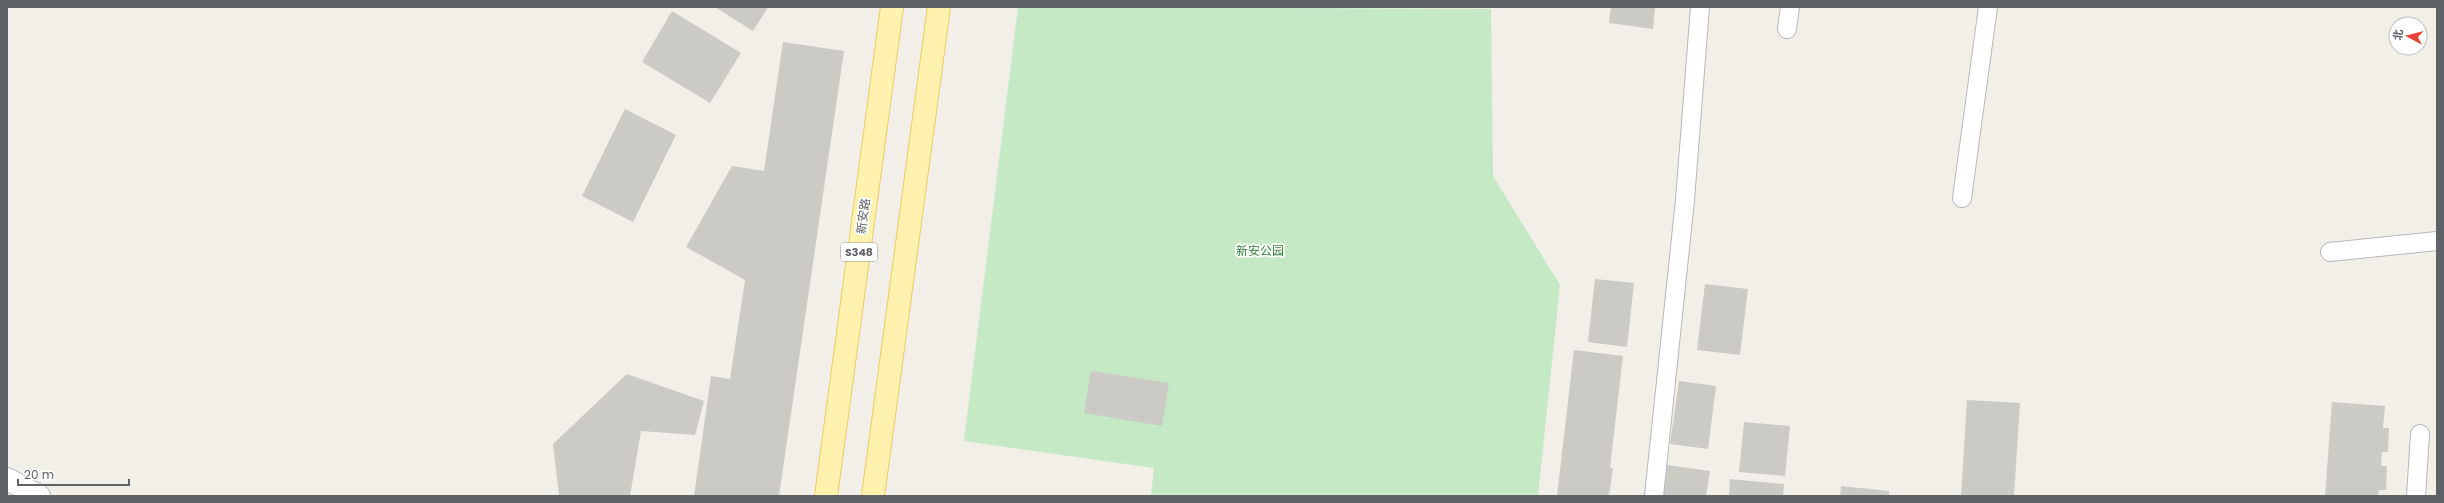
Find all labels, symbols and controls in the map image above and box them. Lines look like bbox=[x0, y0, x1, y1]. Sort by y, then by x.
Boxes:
north arrow bbox=[2388, 16, 2428, 56]
text: 北 bbox=[2389, 28, 2407, 41]
street label: 新安路 bbox=[852, 197, 874, 235]
park label: 新安公园 bbox=[1236, 242, 1284, 259]
road number: S348 bbox=[841, 243, 877, 261]
scale bar bbox=[18, 461, 129, 487]
text: 20 m bbox=[24, 466, 54, 483]

